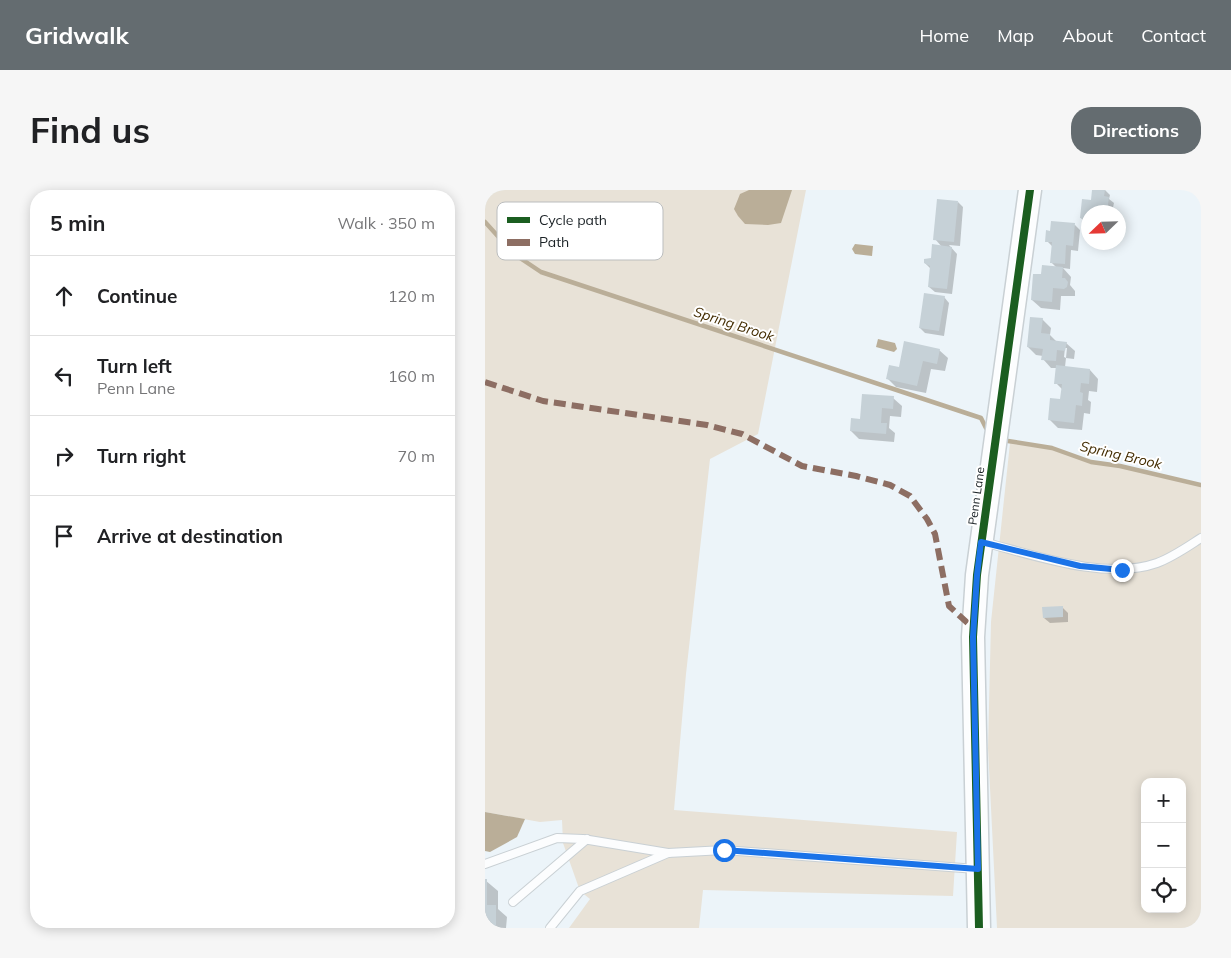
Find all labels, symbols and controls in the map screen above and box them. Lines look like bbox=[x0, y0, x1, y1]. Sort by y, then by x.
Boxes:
text: Gridwalk bbox=[25, 20, 129, 50]
text: Home bbox=[919, 24, 969, 47]
text: Map bbox=[997, 24, 1034, 47]
text: About bbox=[1062, 24, 1113, 47]
text: Contact bbox=[1141, 24, 1206, 47]
button: Directions bbox=[1071, 107, 1201, 154]
text: Find us bbox=[30, 108, 150, 152]
legend bbox=[497, 202, 663, 260]
north arrow bbox=[1081, 205, 1126, 250]
text: 5 min bbox=[50, 210, 105, 236]
text: Cycle path bbox=[539, 211, 607, 229]
text: Walk · 350 m bbox=[337, 213, 435, 233]
text: Path bbox=[539, 233, 569, 251]
icon: ahead bbox=[50, 282, 78, 310]
text: Continue bbox=[97, 284, 177, 308]
text: 120 m bbox=[388, 286, 435, 306]
water label: Spring Brook bbox=[691, 303, 777, 346]
text: Turn left bbox=[97, 354, 172, 378]
icon: left bbox=[50, 362, 78, 390]
text: 160 m bbox=[388, 366, 435, 386]
text: Penn Lane bbox=[97, 378, 175, 398]
water label: Spring Brook bbox=[1078, 437, 1164, 473]
icon: right bbox=[50, 442, 78, 470]
text: Turn right bbox=[97, 444, 186, 468]
text: 70 m bbox=[398, 446, 435, 466]
street label: Penn Lane bbox=[964, 466, 988, 526]
icon: arrive bbox=[50, 522, 78, 550]
text: Arrive at destination bbox=[97, 524, 283, 548]
route end bbox=[1111, 559, 1134, 582]
map controls bbox=[1141, 778, 1186, 913]
button: + bbox=[1141, 778, 1186, 823]
button: − bbox=[1141, 823, 1186, 868]
route start bbox=[713, 839, 736, 862]
button: locate bbox=[1141, 868, 1186, 913]

